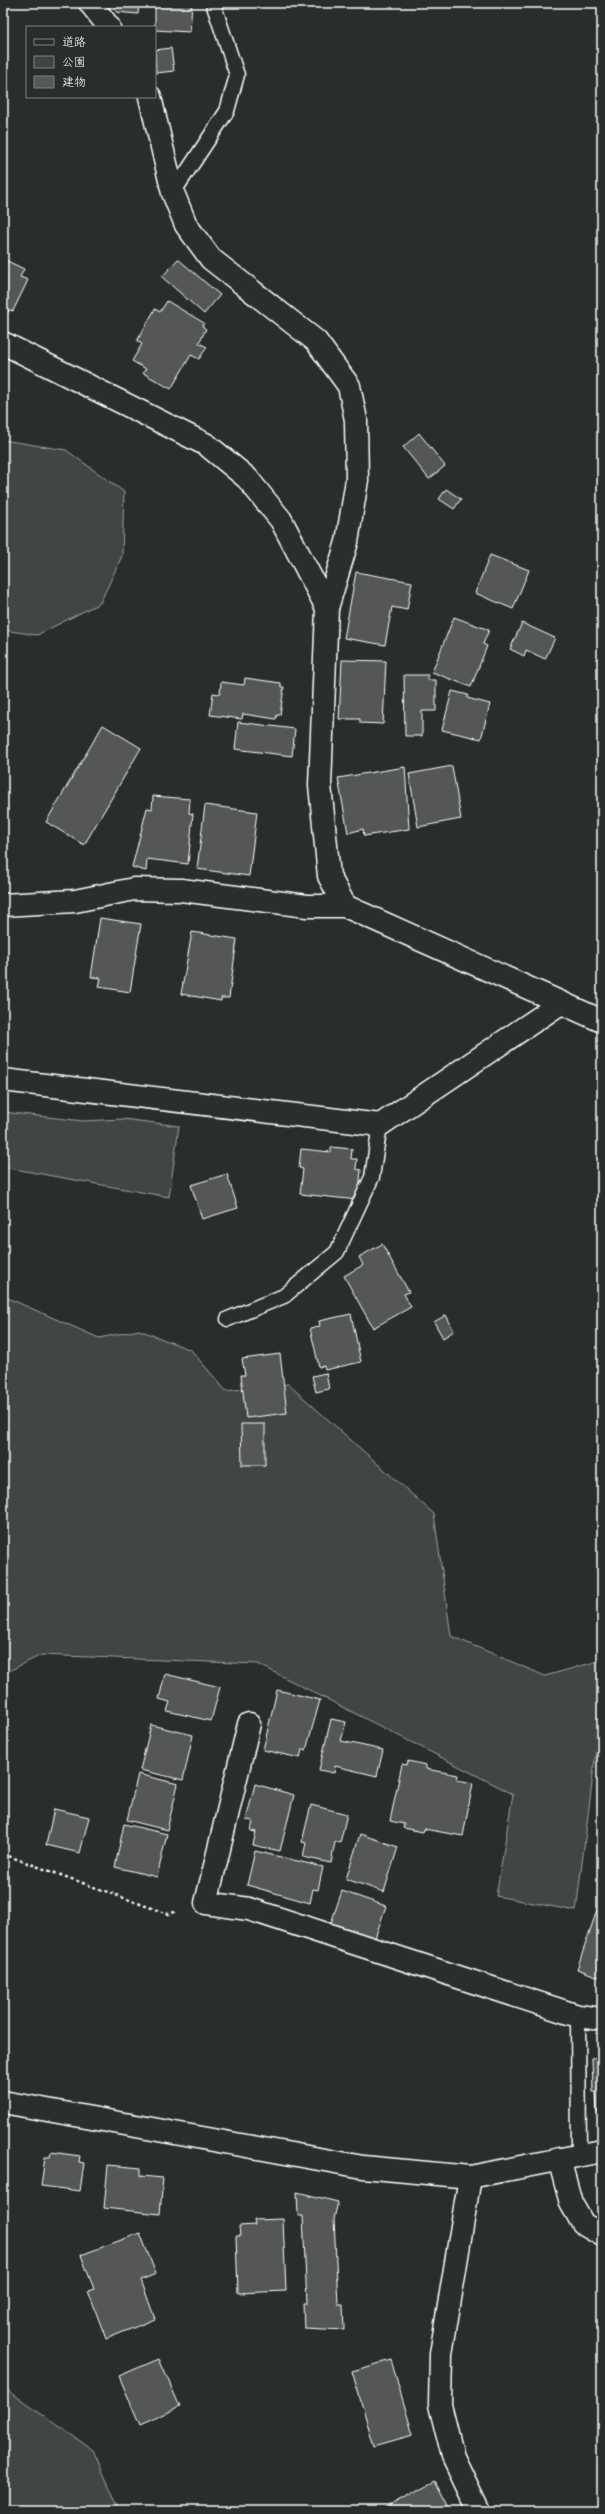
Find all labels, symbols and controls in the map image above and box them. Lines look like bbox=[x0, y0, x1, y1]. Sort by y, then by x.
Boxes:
legend bbox=[26, 26, 156, 98]
text: 道路 bbox=[62, 32, 86, 50]
text: 公園 bbox=[62, 52, 86, 70]
text: 建物 bbox=[62, 72, 86, 90]

